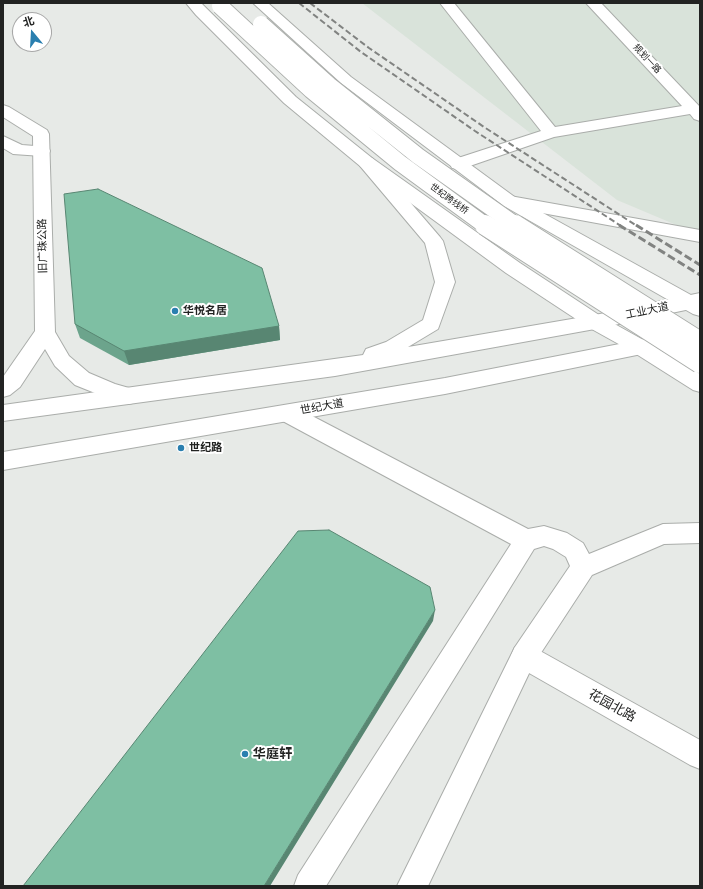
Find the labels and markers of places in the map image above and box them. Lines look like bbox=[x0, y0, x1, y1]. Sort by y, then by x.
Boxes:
place label: 华悦名居 bbox=[183, 304, 227, 318]
marker: 华悦名居 bbox=[170, 306, 180, 316]
place label: 世纪路 bbox=[189, 441, 222, 455]
marker: 世纪路 bbox=[176, 443, 186, 453]
place label: 华庭轩 bbox=[253, 746, 292, 762]
marker: 华庭轩 bbox=[240, 749, 250, 759]

